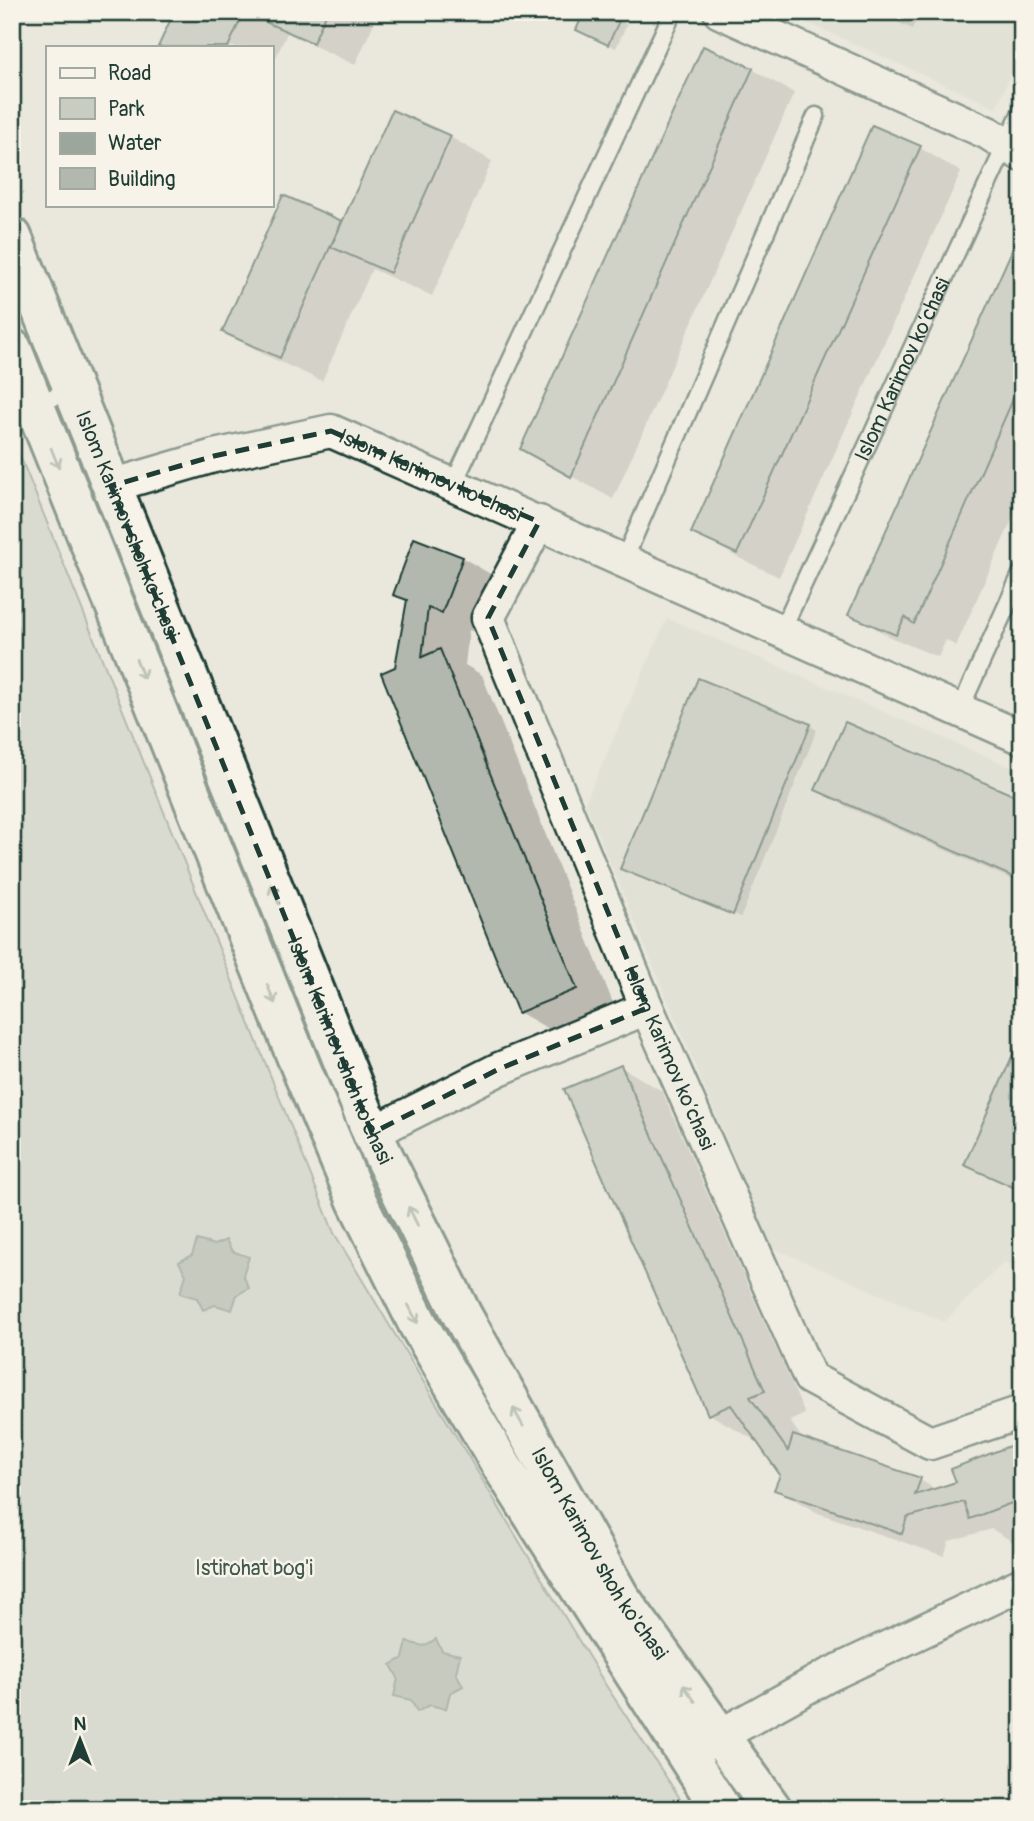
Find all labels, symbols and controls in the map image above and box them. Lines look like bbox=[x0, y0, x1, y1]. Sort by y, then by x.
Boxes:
legend bbox=[46, 46, 273, 206]
text: Road bbox=[108, 60, 152, 87]
text: Park bbox=[108, 96, 145, 123]
text: Water bbox=[108, 130, 162, 157]
text: Building bbox=[108, 166, 175, 193]
street label: Islom Karimov ko‘chasi bbox=[848, 273, 956, 465]
street label: Islom Karimov shoh ko'chasi bbox=[70, 406, 186, 643]
street label: Islom Karimov ko'chasi bbox=[334, 423, 527, 528]
one-way arrow bbox=[50, 447, 63, 469]
one-way arrow bbox=[135, 658, 148, 680]
one-way arrow bbox=[268, 884, 281, 905]
street label: Islom Karimov shoh ko'chasi bbox=[281, 933, 399, 1169]
street label: Islom Karimov ko‘chasi bbox=[617, 961, 721, 1154]
one-way arrow bbox=[265, 983, 278, 1004]
one-way arrow bbox=[405, 1206, 419, 1227]
one-way arrow bbox=[407, 1303, 421, 1324]
one-way arrow bbox=[511, 1407, 524, 1428]
street label: Islom Karimov shoh ko'chasi bbox=[525, 1442, 674, 1665]
park label: Istirohat bog'i bbox=[195, 1555, 313, 1582]
one-way arrow bbox=[682, 1685, 697, 1703]
north arrow bbox=[46, 1706, 116, 1776]
text: N bbox=[74, 1712, 87, 1736]

